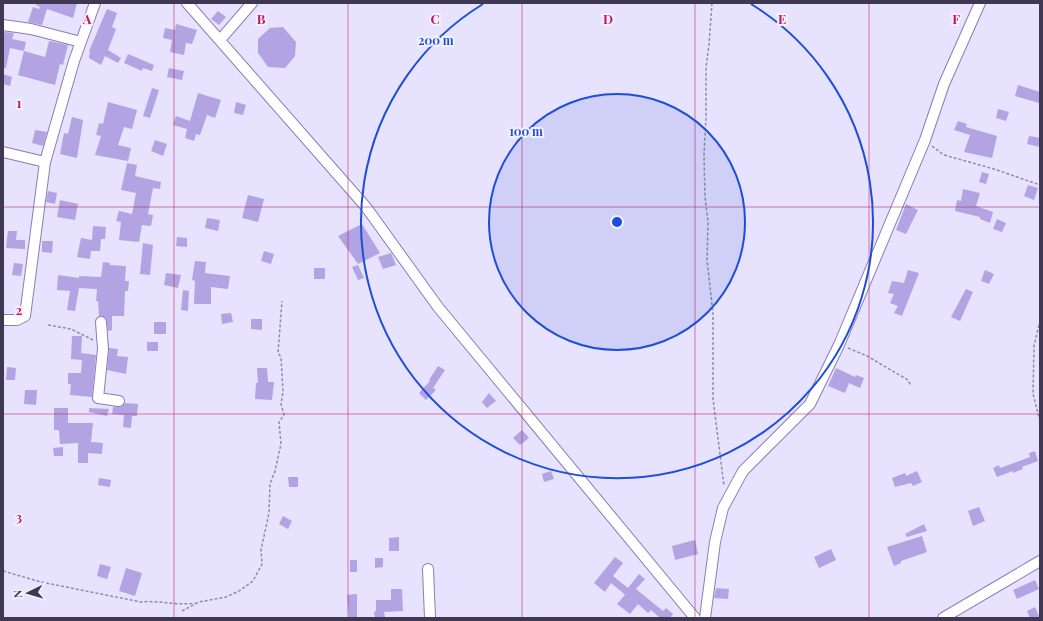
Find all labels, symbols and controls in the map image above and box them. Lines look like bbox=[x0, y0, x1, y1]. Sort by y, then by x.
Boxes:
text: A bbox=[82, 10, 92, 27]
text: B bbox=[257, 10, 266, 27]
text: C bbox=[430, 10, 440, 27]
text: D bbox=[603, 10, 613, 27]
text: E bbox=[778, 10, 786, 27]
text: F bbox=[952, 10, 960, 27]
text: 200 m bbox=[418, 32, 454, 48]
text: 1 bbox=[17, 94, 22, 111]
text: 100 m bbox=[509, 123, 543, 139]
centre of rings bbox=[610, 215, 624, 229]
text: 2 bbox=[16, 301, 23, 318]
text: 3 bbox=[16, 508, 22, 525]
north arrow bbox=[8, 573, 48, 613]
text: N bbox=[10, 589, 25, 599]

